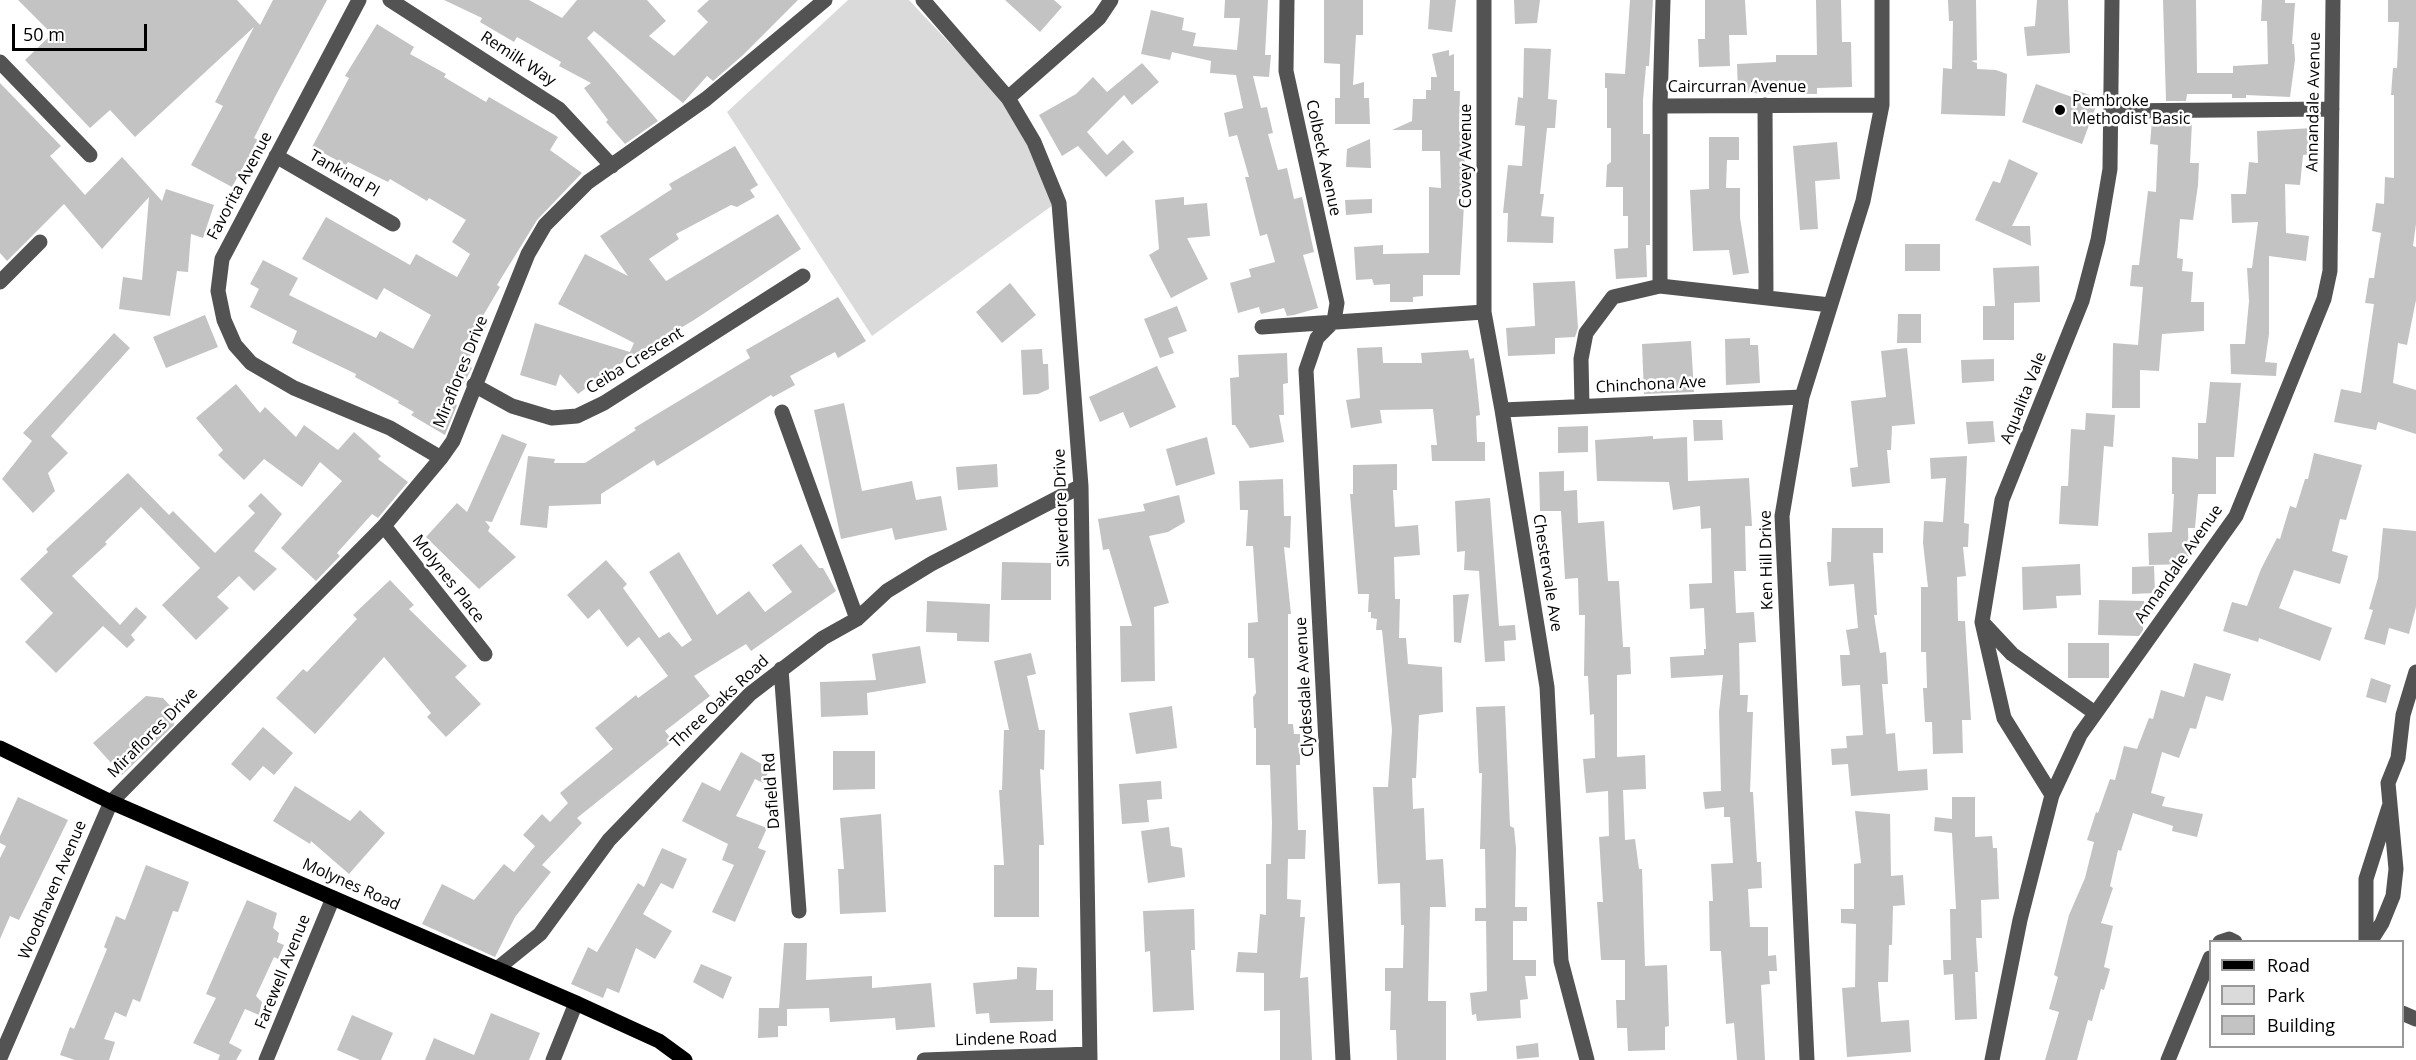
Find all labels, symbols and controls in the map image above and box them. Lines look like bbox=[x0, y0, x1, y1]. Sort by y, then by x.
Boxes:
scale bar bbox=[15, 12, 150, 50]
text: 50 m bbox=[23, 22, 65, 46]
street label: Remilk Way bbox=[477, 28, 559, 90]
street label: Annandale Avenue bbox=[2303, 32, 2325, 172]
street label: Caircurran Avenue bbox=[1668, 77, 1806, 97]
place label: Pembroke Methodist Basic bbox=[2072, 91, 2190, 129]
street label: Colbeck Avenue bbox=[1301, 98, 1345, 218]
marker: Pembroke Methodist Basic bbox=[2053, 103, 2067, 117]
street label: Covey Avenue bbox=[1456, 104, 1476, 208]
street label: Favorita Avenue bbox=[203, 129, 277, 243]
street label: Tankind Pl bbox=[306, 146, 382, 202]
street label: Miraflores Drive bbox=[430, 313, 492, 431]
street label: Ceiba Crescent bbox=[583, 323, 687, 399]
street label: Aqualita Vale bbox=[1997, 349, 2051, 447]
street label: Chinchona Ave bbox=[1595, 373, 1707, 397]
street label: Silverdore Drive bbox=[1050, 448, 1074, 568]
street label: Annandale Avenue bbox=[2131, 501, 2227, 627]
street label: Ken Hill Drive bbox=[1757, 510, 1777, 610]
street label: Chestervale Ave bbox=[1528, 513, 1566, 633]
street label: Molynes Place bbox=[408, 531, 488, 627]
street label: Clydesdale Avenue bbox=[1292, 617, 1318, 757]
street label: Three Oaks Road bbox=[667, 652, 773, 752]
street label: Miraflores Drive bbox=[104, 684, 202, 782]
street label: Dafield Rd bbox=[760, 752, 784, 830]
street label: Woodhaven Avenue bbox=[15, 818, 91, 962]
street label: Molynes Road bbox=[299, 855, 403, 915]
street label: Farewell Avenue bbox=[251, 912, 315, 1032]
legend bbox=[2209, 940, 2404, 1048]
text: Road bbox=[2267, 953, 2310, 977]
text: Park bbox=[2267, 983, 2305, 1007]
text: Building bbox=[2267, 1013, 2335, 1037]
street label: Lindene Road bbox=[955, 1028, 1057, 1050]

